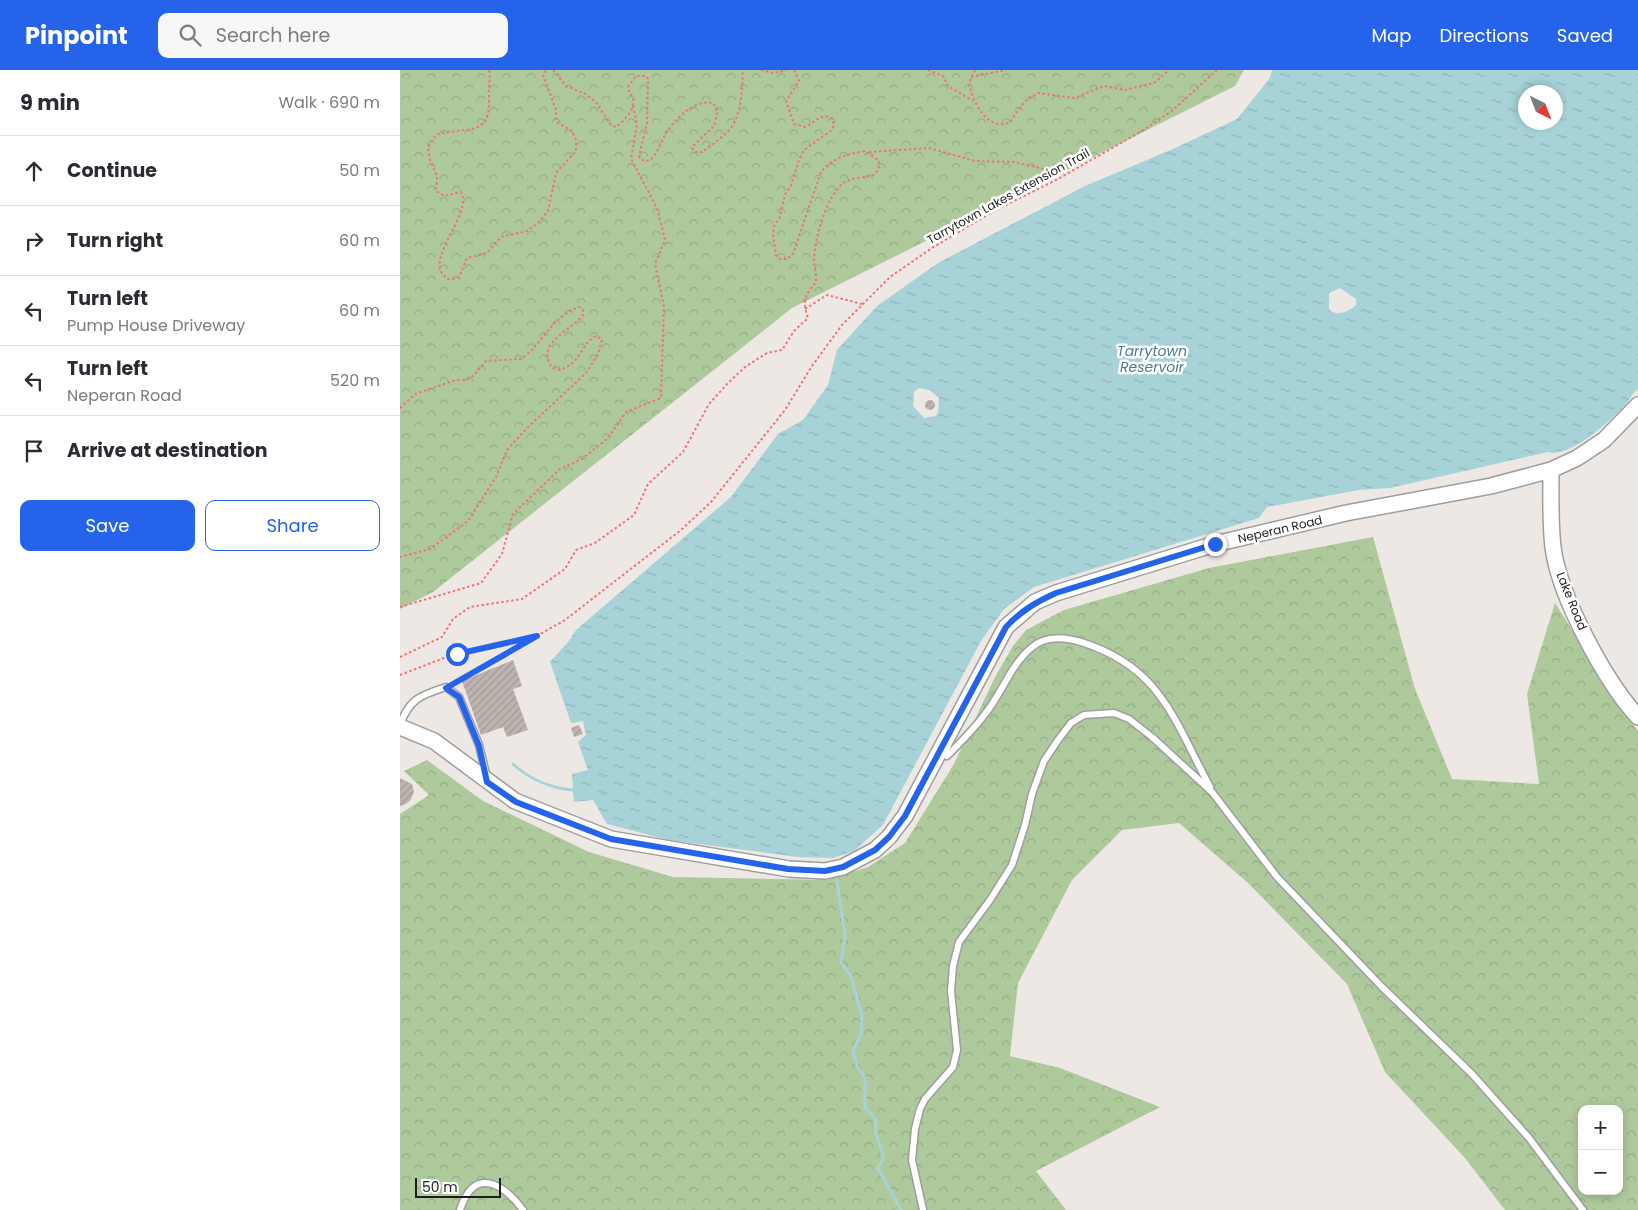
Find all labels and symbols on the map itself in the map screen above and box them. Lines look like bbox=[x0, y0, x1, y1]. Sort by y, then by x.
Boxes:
north arrow bbox=[1518, 85, 1563, 130]
street label: Tarrytown Lakes Extension Trail bbox=[924, 144, 1092, 248]
water label: Tarrytown Reservoir bbox=[1117, 341, 1187, 377]
street label: Neperan Road bbox=[1236, 511, 1324, 547]
route end bbox=[1204, 533, 1227, 556]
street label: Lake Road bbox=[1553, 569, 1591, 633]
route start bbox=[446, 643, 469, 666]
scale bar bbox=[415, 1175, 501, 1198]

